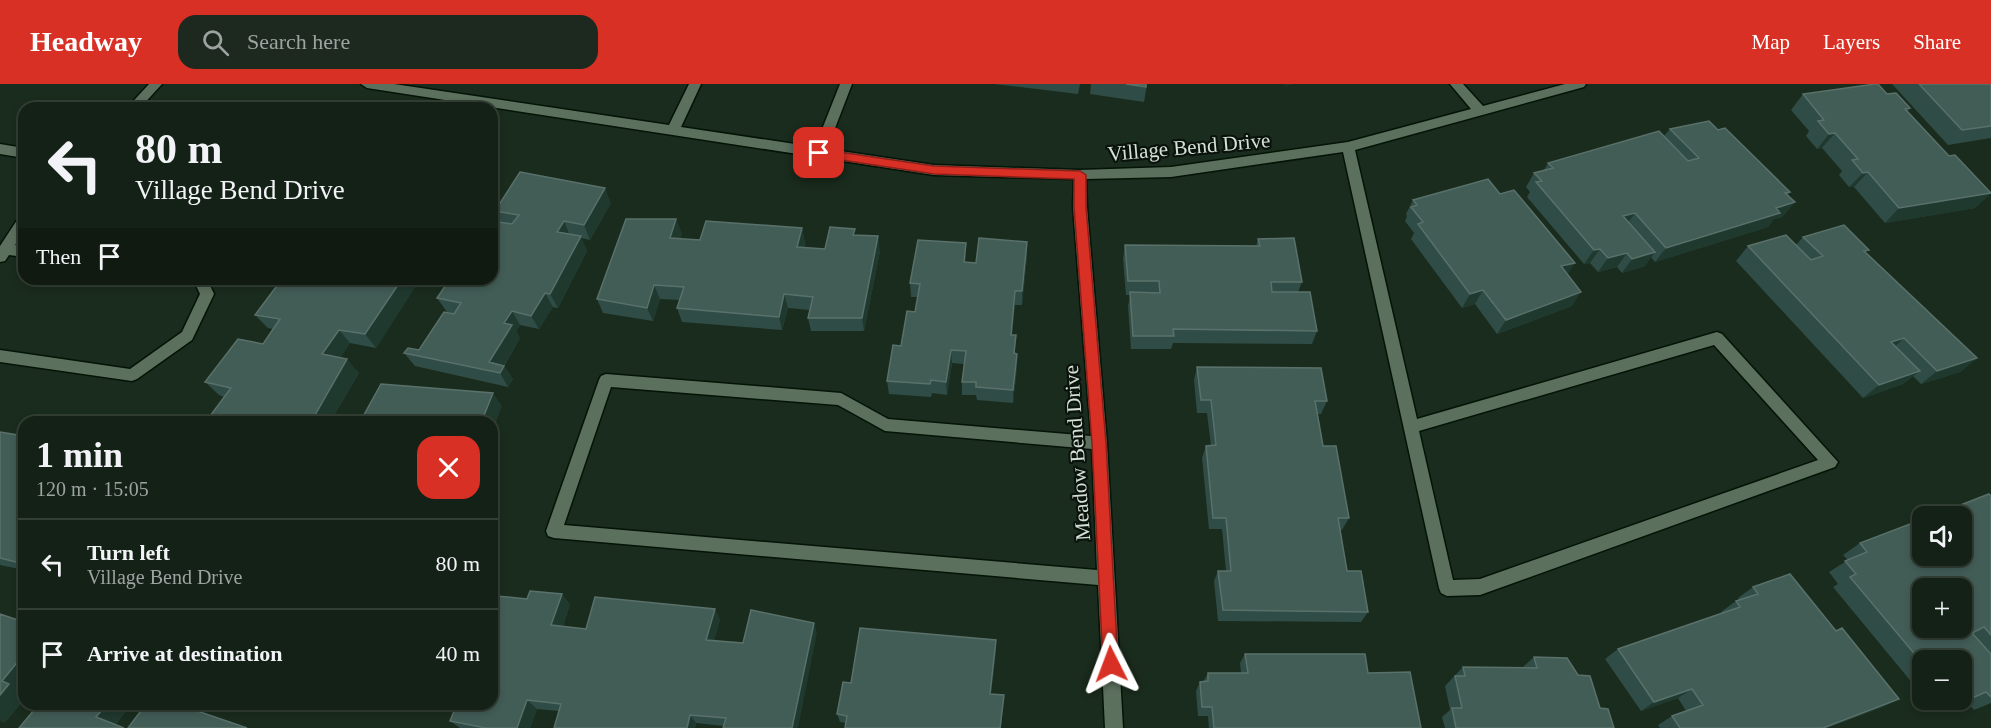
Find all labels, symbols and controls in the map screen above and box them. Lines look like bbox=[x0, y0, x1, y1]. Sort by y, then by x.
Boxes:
search box bbox=[178, 15, 598, 69]
text: Headway bbox=[30, 26, 142, 57]
icon: search bbox=[199, 26, 232, 59]
text: Search here bbox=[247, 29, 350, 54]
text: Map bbox=[1752, 30, 1790, 54]
text: Layers bbox=[1823, 30, 1880, 54]
text: Share bbox=[1913, 30, 1961, 54]
icon: left bbox=[36, 126, 114, 204]
text: 80 m bbox=[135, 126, 223, 172]
pin bbox=[793, 127, 844, 178]
street label: Village Bend Drive bbox=[1107, 128, 1271, 166]
icon: arrive bbox=[802, 136, 835, 169]
text: Village Bend Drive bbox=[135, 175, 345, 205]
icon: arrive bbox=[93, 240, 126, 273]
text: Then bbox=[36, 244, 81, 269]
street label: Meadow Bend Drive bbox=[1059, 364, 1095, 542]
text: 1 min bbox=[36, 435, 123, 475]
button: close bbox=[417, 436, 480, 499]
text: 120 m · 15:05 bbox=[36, 478, 149, 500]
map controls bbox=[1912, 506, 1972, 710]
button: sound bbox=[1912, 506, 1972, 566]
text: Turn left bbox=[87, 540, 170, 565]
icon: left bbox=[36, 548, 69, 581]
text: 80 m bbox=[435, 551, 480, 576]
text: Village Bend Drive bbox=[87, 566, 242, 588]
button: + bbox=[1912, 578, 1972, 638]
position arrow bbox=[1079, 632, 1143, 696]
icon: arrive bbox=[36, 638, 69, 671]
text: Arrive at destination bbox=[87, 641, 283, 666]
text: 40 m bbox=[435, 641, 480, 666]
button: − bbox=[1912, 650, 1972, 710]

